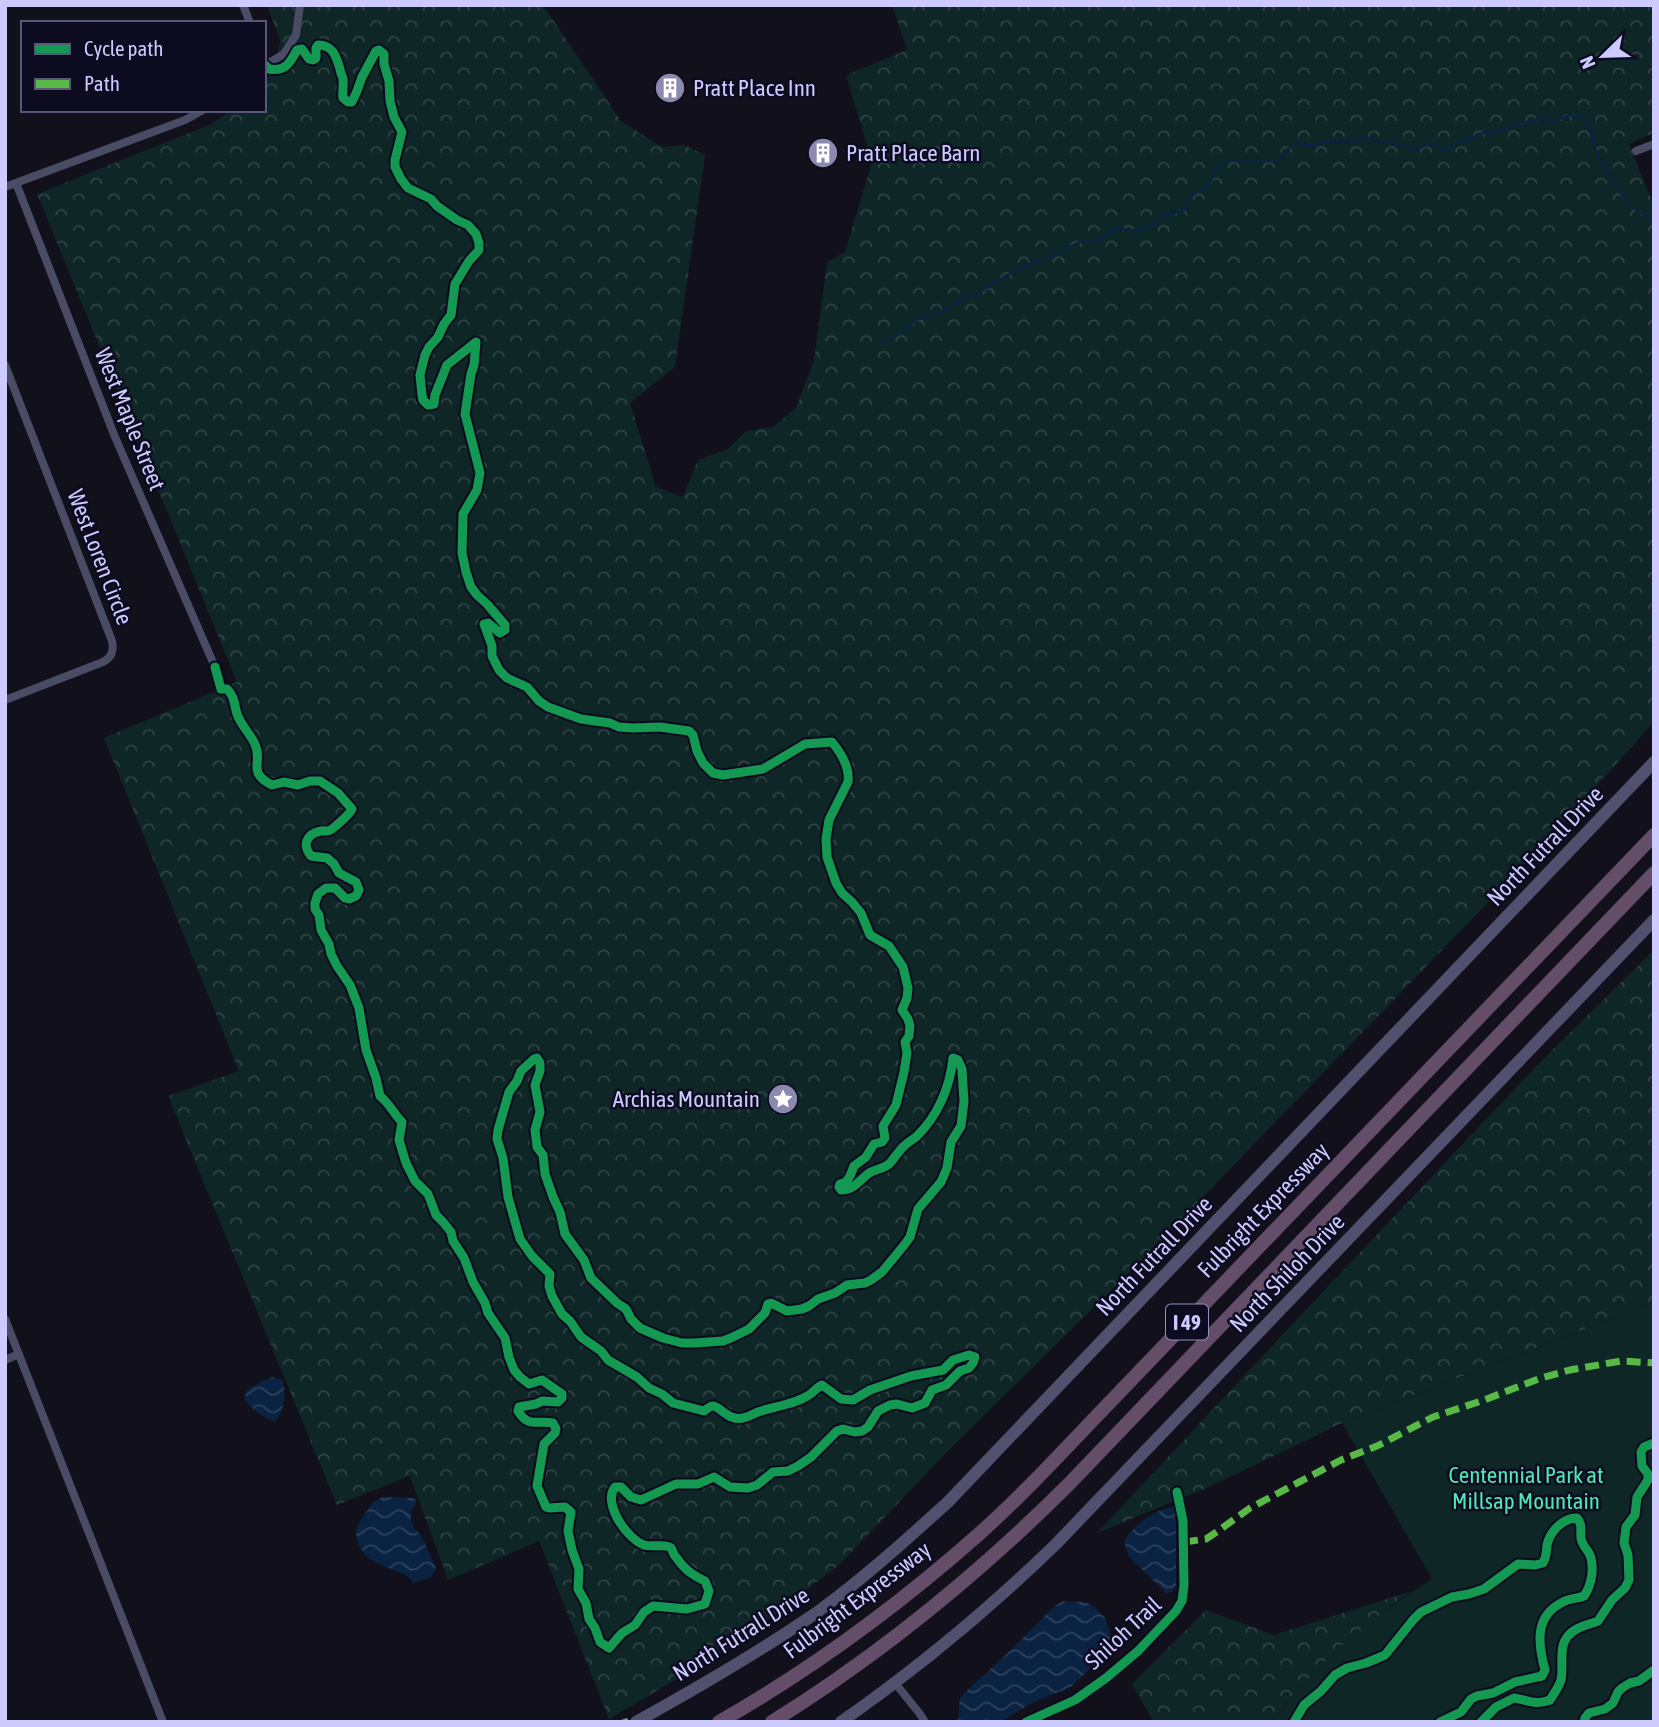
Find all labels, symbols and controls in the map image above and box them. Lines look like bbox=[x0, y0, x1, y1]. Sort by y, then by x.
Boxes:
legend bbox=[21, 21, 266, 112]
north arrow bbox=[1568, 21, 1638, 91]
text: Cycle path bbox=[84, 36, 163, 60]
text: N bbox=[1575, 53, 1600, 72]
text: Path bbox=[84, 71, 120, 95]
building icon: Pratt Place Inn bbox=[653, 71, 687, 105]
place label: Pratt Place Inn bbox=[693, 75, 816, 101]
building icon: Pratt Place Barn bbox=[806, 136, 840, 170]
place label: Pratt Place Barn bbox=[846, 140, 980, 166]
street label: West Maple Street bbox=[90, 344, 170, 494]
street label: West Loren Circle bbox=[62, 486, 138, 628]
street label: North Futrall Drive bbox=[1482, 781, 1608, 911]
place icon: Archias Mountain bbox=[766, 1082, 800, 1116]
place label: Archias Mountain bbox=[613, 1086, 760, 1112]
street label: Fulbright Expressway bbox=[1192, 1137, 1334, 1283]
street label: North Futrall Drive bbox=[1091, 1191, 1217, 1321]
street label: North Shiloh Drive bbox=[1224, 1209, 1350, 1337]
road number: I 49 bbox=[1166, 1304, 1208, 1340]
park label: Centennial Park at Millsap Mountain bbox=[1448, 1462, 1604, 1514]
street label: Fulbright Expressway bbox=[778, 1536, 936, 1664]
street label: North Futrall Drive bbox=[668, 1582, 814, 1686]
street label: Shiloh Trail bbox=[1080, 1591, 1166, 1675]

